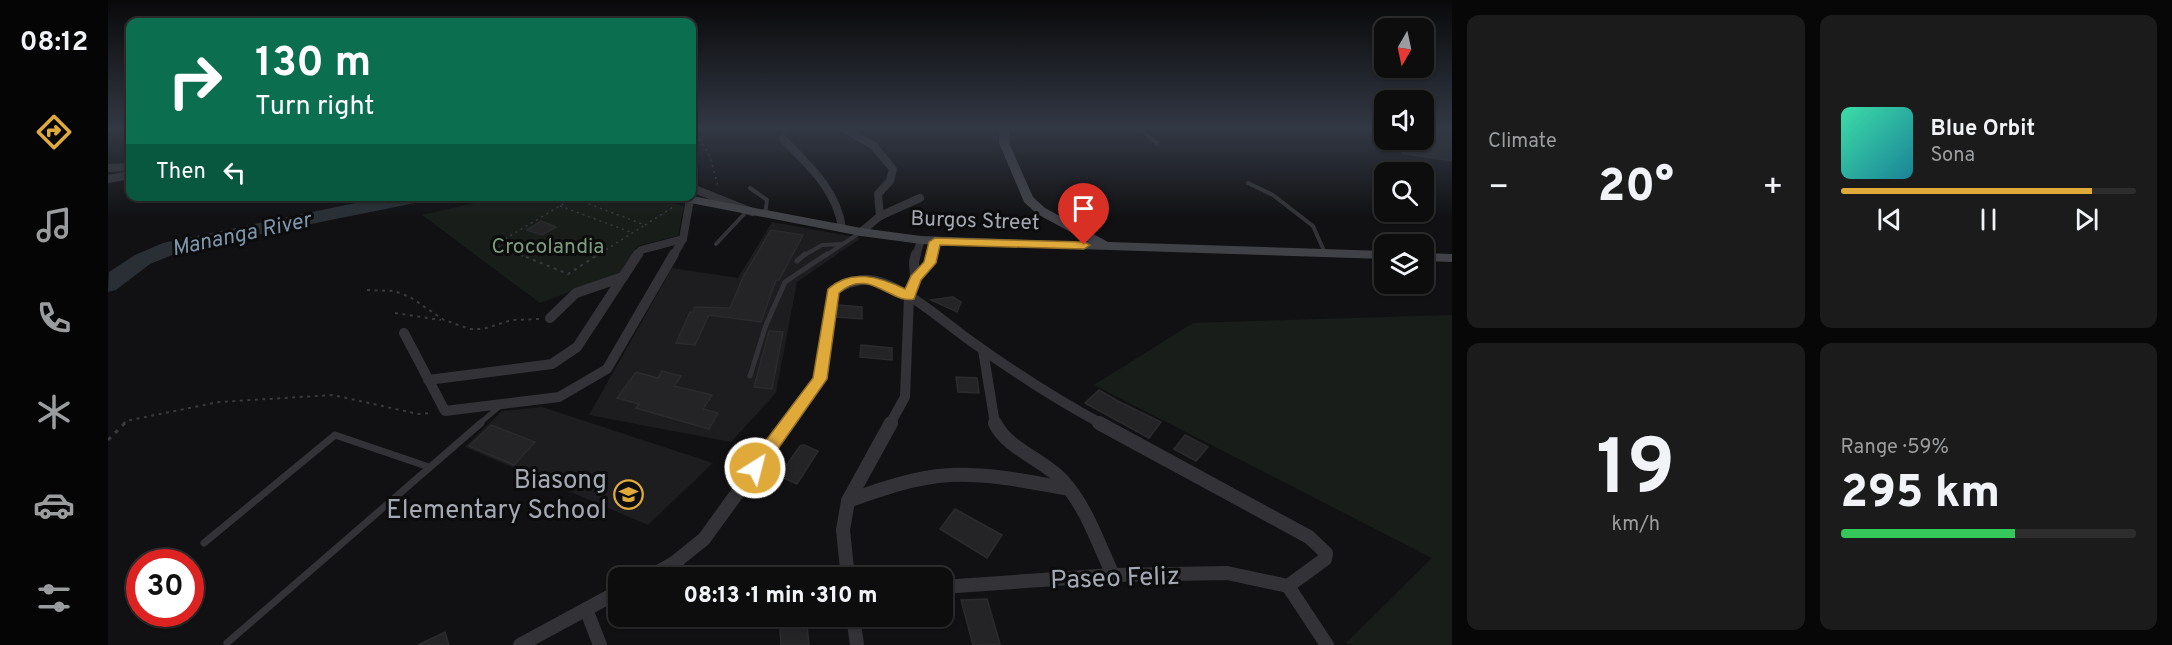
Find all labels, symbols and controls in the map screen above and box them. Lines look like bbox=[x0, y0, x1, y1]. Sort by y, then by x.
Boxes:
north arrow bbox=[1374, 18, 1434, 78]
map controls bbox=[1374, 18, 1434, 294]
text: 08:12 bbox=[20, 26, 88, 60]
text: 130 m bbox=[255, 38, 371, 91]
icon: right bbox=[156, 42, 234, 120]
text: Turn right bbox=[255, 90, 374, 124]
button: sound bbox=[1374, 90, 1434, 150]
icon: directions bbox=[33, 111, 75, 153]
text: Blue Orbit bbox=[1931, 116, 2035, 143]
text: Climate bbox=[1488, 129, 1557, 155]
text: Sona bbox=[1931, 143, 1975, 169]
icon: left bbox=[218, 156, 251, 189]
text: Then bbox=[156, 159, 206, 186]
text: 20° bbox=[1598, 160, 1674, 217]
button: search bbox=[1374, 162, 1434, 222]
text: − bbox=[1488, 168, 1509, 210]
text: + bbox=[1762, 168, 1783, 210]
pin bbox=[1058, 183, 1109, 245]
icon: arrive bbox=[1067, 192, 1100, 225]
icon: previous bbox=[1873, 203, 1906, 236]
icon: pause bbox=[1972, 203, 2005, 236]
icon: next bbox=[2070, 203, 2103, 236]
icon: music bbox=[33, 204, 75, 246]
street label: Burgos Street bbox=[910, 206, 1040, 237]
water label: Mananga River bbox=[170, 207, 315, 263]
park label: Crocolandia bbox=[492, 234, 604, 261]
button: layers bbox=[1374, 234, 1434, 294]
icon: phone bbox=[33, 297, 75, 339]
icon: climate bbox=[33, 391, 75, 433]
text: 19 bbox=[1596, 423, 1675, 522]
text: Range · 59% bbox=[1841, 435, 1949, 461]
position arrow bbox=[723, 436, 787, 500]
place label: Biasong Elementary School bbox=[386, 465, 607, 528]
text: 295 km bbox=[1841, 466, 2000, 523]
school or university icon: Biasong Elementary School bbox=[612, 478, 644, 510]
icon: car bbox=[33, 484, 75, 526]
text: km/h bbox=[1611, 512, 1660, 538]
speed limit sign: 30 bbox=[126, 549, 204, 627]
street label: Paseo Feliz bbox=[1050, 561, 1180, 598]
icon: filters bbox=[33, 577, 75, 619]
text: 08:13 · 1 min · 310 m bbox=[683, 583, 878, 610]

